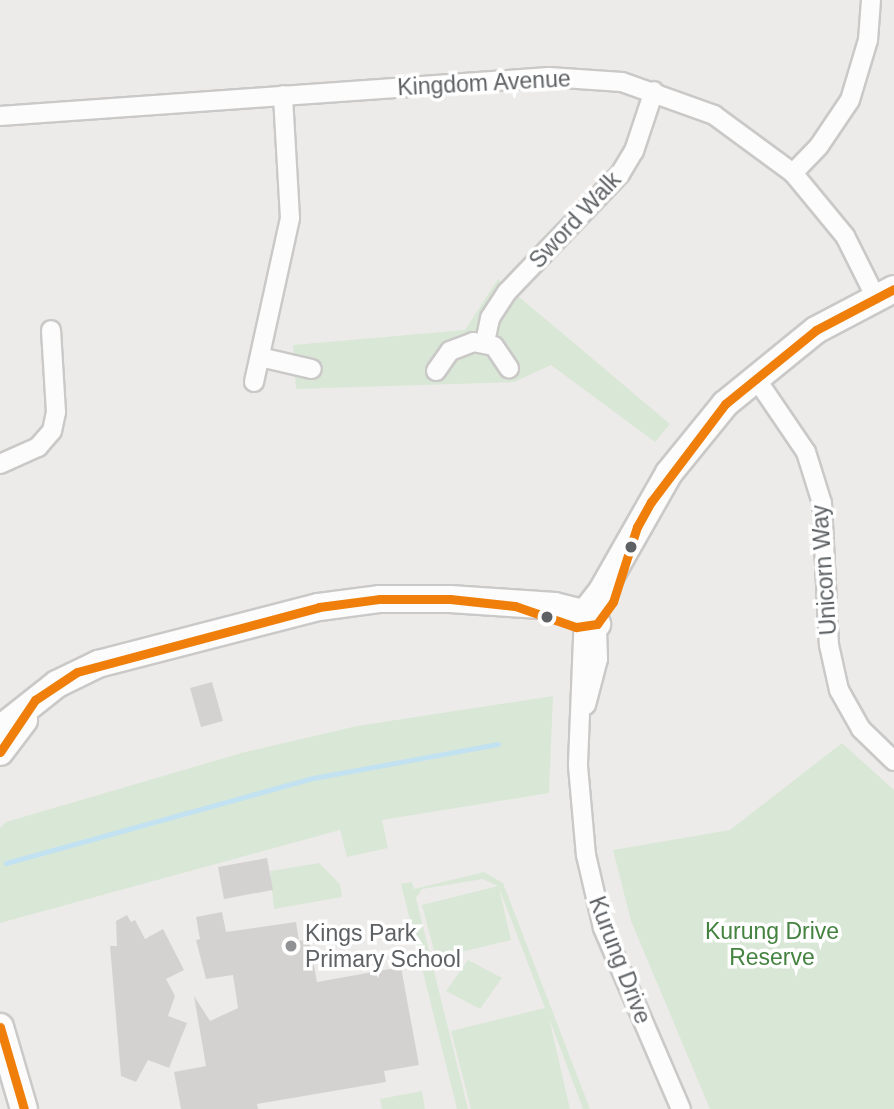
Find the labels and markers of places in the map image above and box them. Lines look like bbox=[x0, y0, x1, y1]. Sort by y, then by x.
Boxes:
unlabelled marker bbox=[624, 540, 638, 554]
unlabelled marker bbox=[540, 610, 554, 624]
place label: Kings Park Primary School bbox=[305, 919, 461, 973]
marker: Kings Park Primary School bbox=[283, 938, 299, 954]

